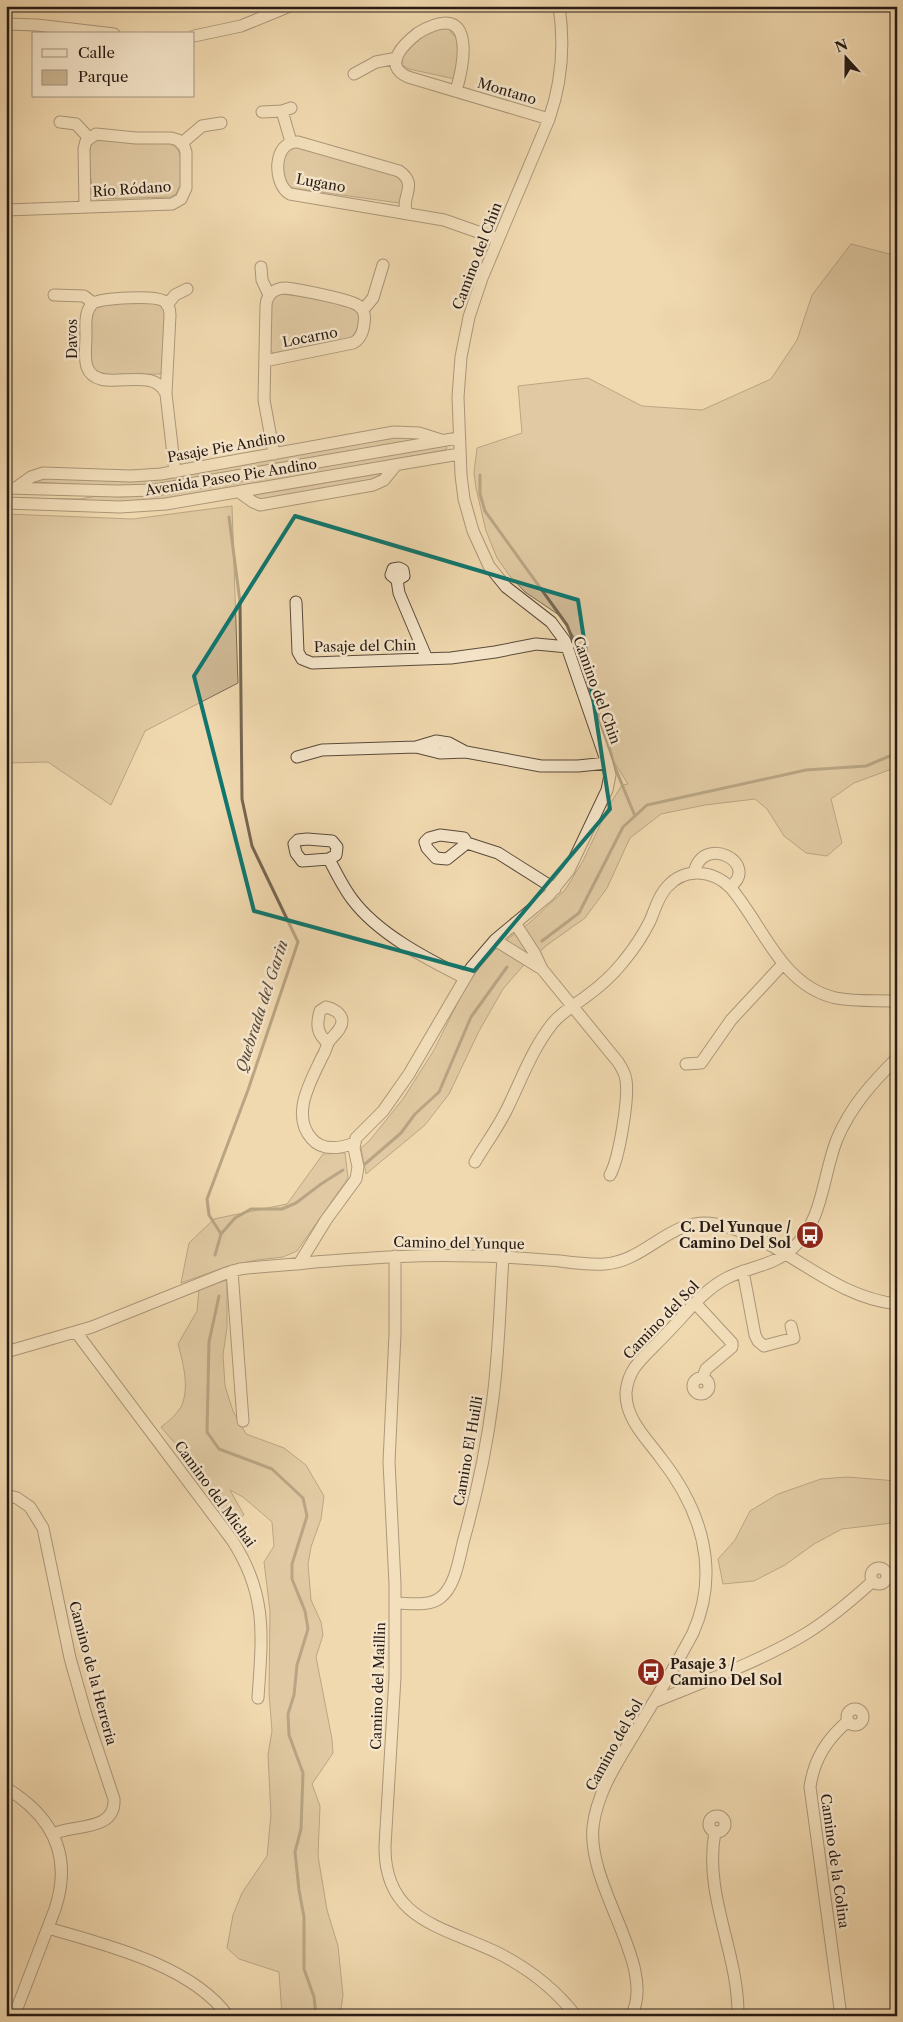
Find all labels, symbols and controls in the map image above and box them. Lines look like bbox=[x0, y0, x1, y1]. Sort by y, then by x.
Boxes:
legend bbox=[32, 32, 195, 98]
north arrow bbox=[820, 32, 870, 82]
text: N bbox=[832, 35, 850, 56]
text: Calle bbox=[78, 43, 115, 62]
text: Parque bbox=[78, 67, 128, 86]
street label: Montano bbox=[475, 73, 539, 109]
street label: Lugano bbox=[295, 170, 347, 196]
street label: Río Ródano bbox=[92, 177, 172, 201]
street label: Camino del Chin bbox=[448, 200, 506, 312]
street label: Davos bbox=[63, 319, 81, 359]
street label: Locarno bbox=[281, 323, 339, 351]
street label: Pasaje Pie Andino bbox=[166, 428, 286, 466]
street label: Avenida Paseo Pie Andino bbox=[143, 455, 318, 500]
street label: Camino del Chin bbox=[569, 634, 625, 747]
street label: Pasaje del Chin bbox=[314, 636, 417, 656]
water label: Quebrada del Garin bbox=[231, 937, 292, 1074]
place label: C. Del Yunque / Camino Del Sol bbox=[679, 1218, 791, 1252]
bus stop icon: C. Del Yunque / Camino Del Sol bbox=[795, 1220, 825, 1250]
street label: Camino del Yunque bbox=[393, 1233, 525, 1253]
street label: Camino del Sol bbox=[619, 1277, 703, 1363]
street label: Camino El Huilli bbox=[449, 1395, 487, 1507]
street label: Camino del Michai bbox=[170, 1437, 260, 1551]
street label: Camino de la Herreria bbox=[65, 1599, 121, 1748]
street label: Camino del Maillin bbox=[367, 1622, 389, 1750]
place label: Pasaje 3 / Camino Del Sol bbox=[670, 1655, 782, 1689]
bus stop icon: Pasaje 3 / Camino Del Sol bbox=[636, 1657, 666, 1687]
street label: Camino del Sol bbox=[581, 1696, 647, 1794]
street label: Camino de la Colina bbox=[817, 1793, 853, 1930]

